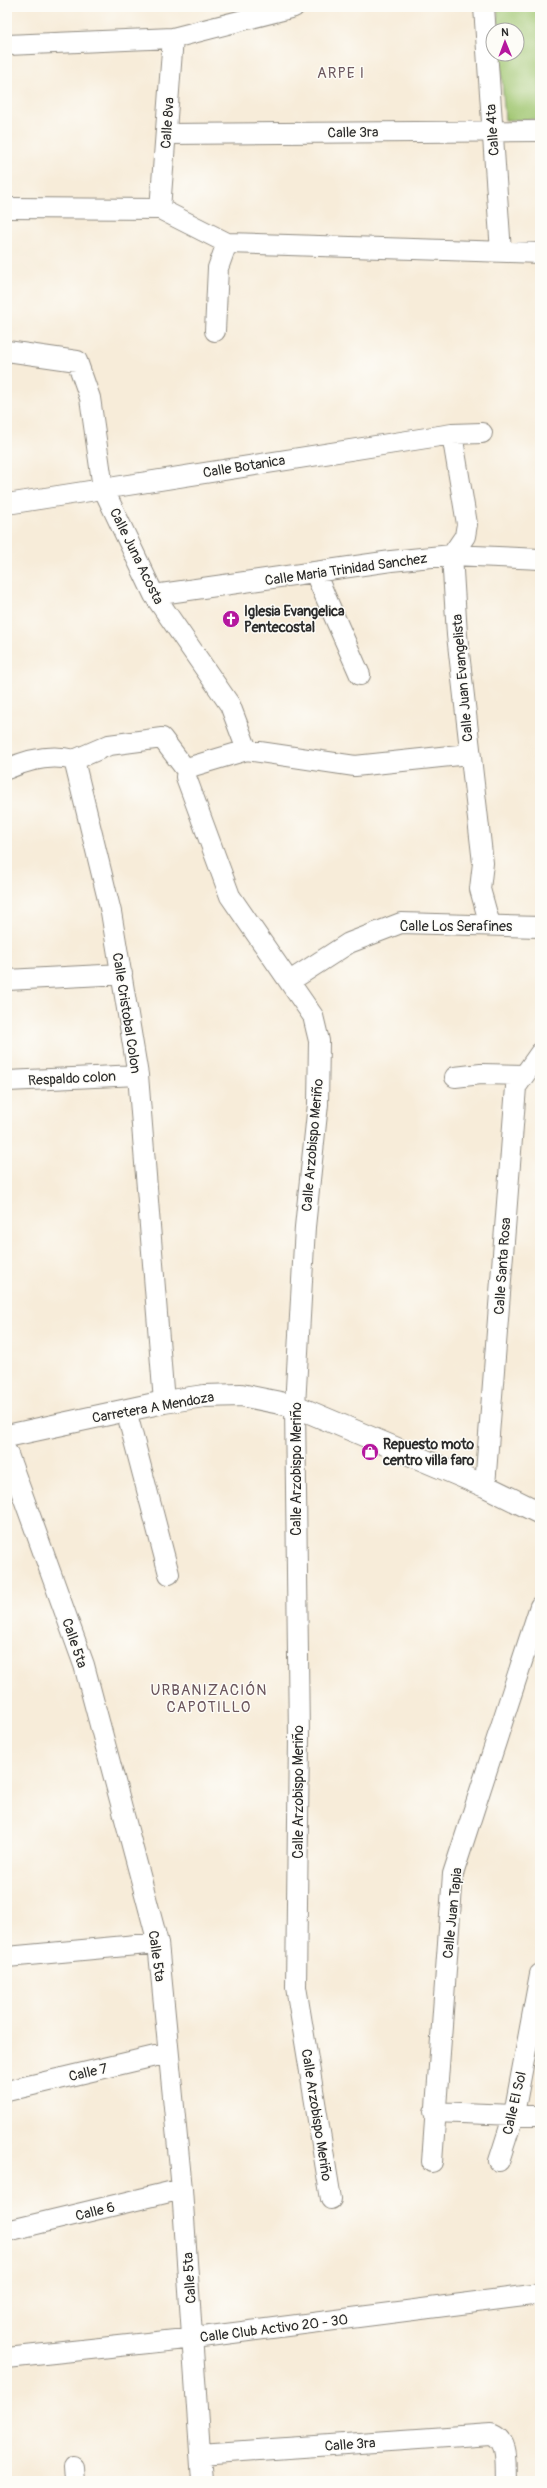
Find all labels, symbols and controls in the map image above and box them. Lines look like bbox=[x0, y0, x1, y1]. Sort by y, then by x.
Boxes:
north arrow bbox=[485, 22, 525, 62]
text: N bbox=[501, 26, 509, 39]
district label: ARPE I bbox=[317, 64, 365, 83]
street label: Calle 8va bbox=[157, 97, 178, 149]
street label: Calle 4ta bbox=[482, 103, 503, 157]
street label: Calle 3ra bbox=[327, 124, 379, 141]
street label: Calle Botanica bbox=[202, 452, 286, 481]
street label: Calle Juna Acosta bbox=[106, 505, 167, 607]
street label: Calle Maria Trinidad Sanchez bbox=[264, 550, 428, 589]
place label: Iglesia Evangelica Pentecostal bbox=[244, 603, 345, 636]
church icon: Iglesia Evangelica Pentecostal bbox=[221, 609, 241, 629]
street label: Calle Juan Evangelista bbox=[448, 613, 477, 743]
street label: Calle Los Serafines bbox=[400, 918, 513, 935]
street label: Calle Cristobal Colon bbox=[109, 952, 144, 1075]
street label: Respaldo colon bbox=[28, 1068, 117, 1089]
street label: Calle Arzobispo Meriño bbox=[298, 1077, 327, 1212]
street label: Calle Santa Rosa bbox=[491, 1217, 514, 1315]
street label: Carretera A Mendoza bbox=[91, 1388, 215, 1427]
street label: Calle Arzobispo Meriño bbox=[288, 1402, 305, 1536]
place label: Repuesto moto centro villa faro bbox=[382, 1436, 475, 1469]
shop icon: Repuesto moto centro villa faro bbox=[360, 1442, 380, 1462]
street label: Calle 5ta bbox=[58, 1616, 91, 1670]
district label: URBANIZACIÓN CAPOTILLO bbox=[151, 1681, 267, 1717]
street label: Calle Arzobispo Meriño bbox=[290, 1725, 307, 1859]
street label: Calle Juan Tapia bbox=[439, 1867, 466, 1959]
street label: Calle 5ta bbox=[145, 1929, 169, 1983]
street label: Calle Arzobispo Meriño bbox=[298, 2048, 335, 2183]
street label: Calle 7 bbox=[67, 2060, 110, 2085]
street label: Calle El Sol bbox=[499, 2070, 530, 2136]
street label: Calle 6 bbox=[74, 2198, 117, 2225]
street label: Calle 5ta bbox=[179, 2252, 200, 2304]
street label: Calle Club Activo 20 - 30 bbox=[199, 2311, 349, 2346]
street label: Calle 3ra bbox=[324, 2434, 376, 2455]

